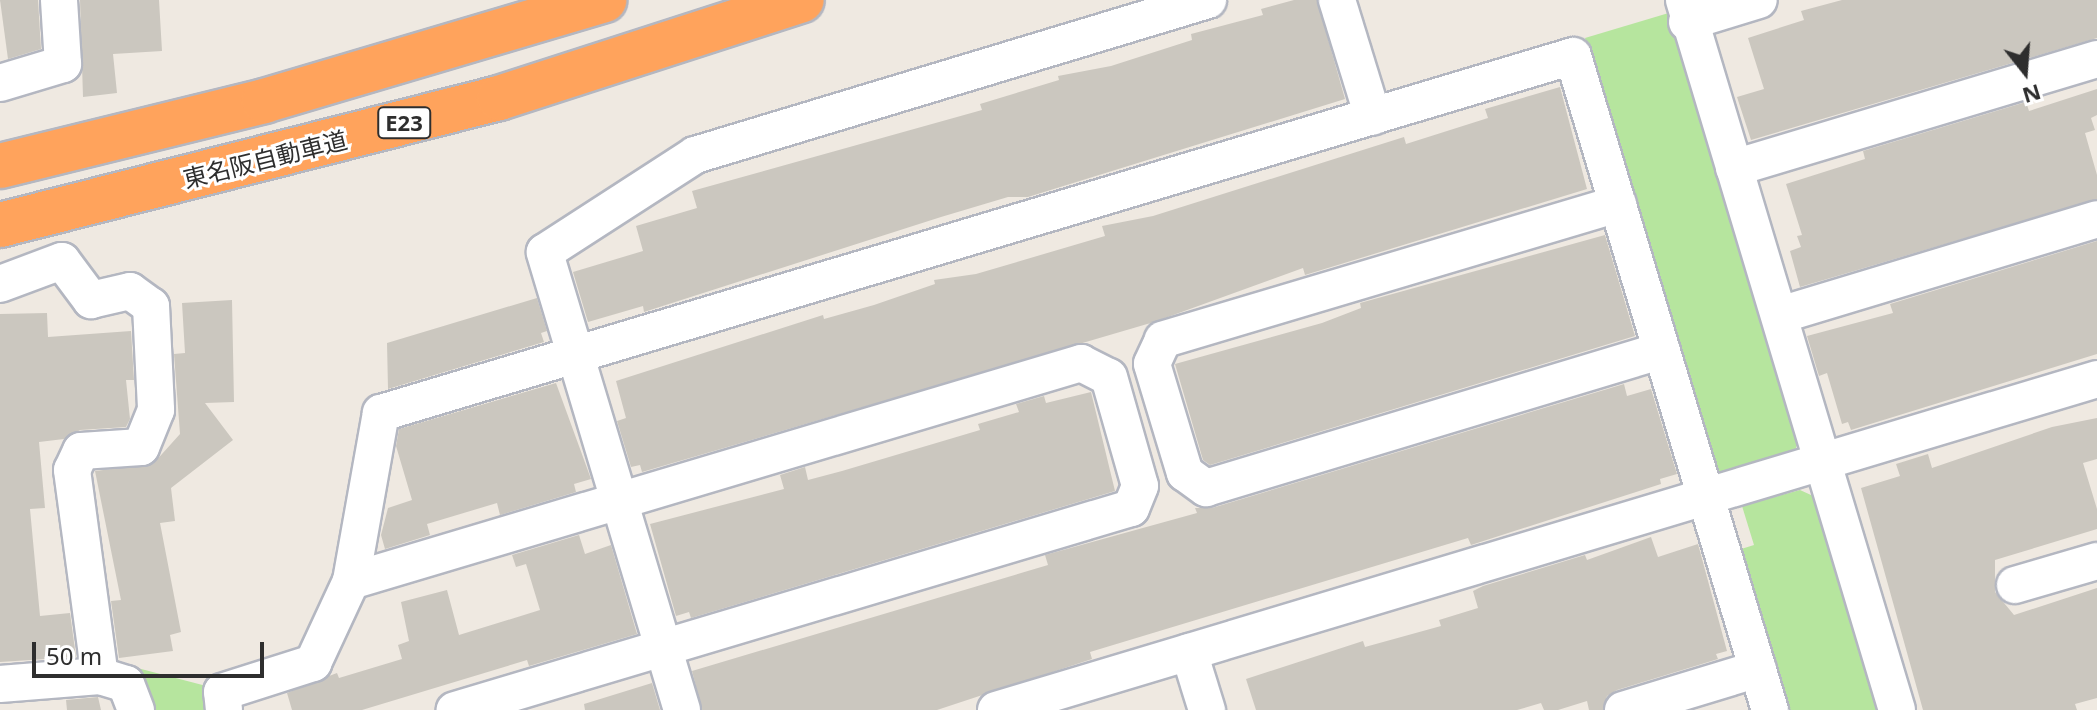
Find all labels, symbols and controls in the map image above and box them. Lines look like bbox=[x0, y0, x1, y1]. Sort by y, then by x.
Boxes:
north arrow bbox=[1985, 32, 2065, 112]
text: N bbox=[2019, 78, 2045, 112]
road number: E23 bbox=[376, 105, 432, 141]
street label: 東名阪自動車道 bbox=[180, 125, 350, 193]
scale bar bbox=[36, 626, 268, 676]
text: 50 m bbox=[46, 639, 102, 672]

